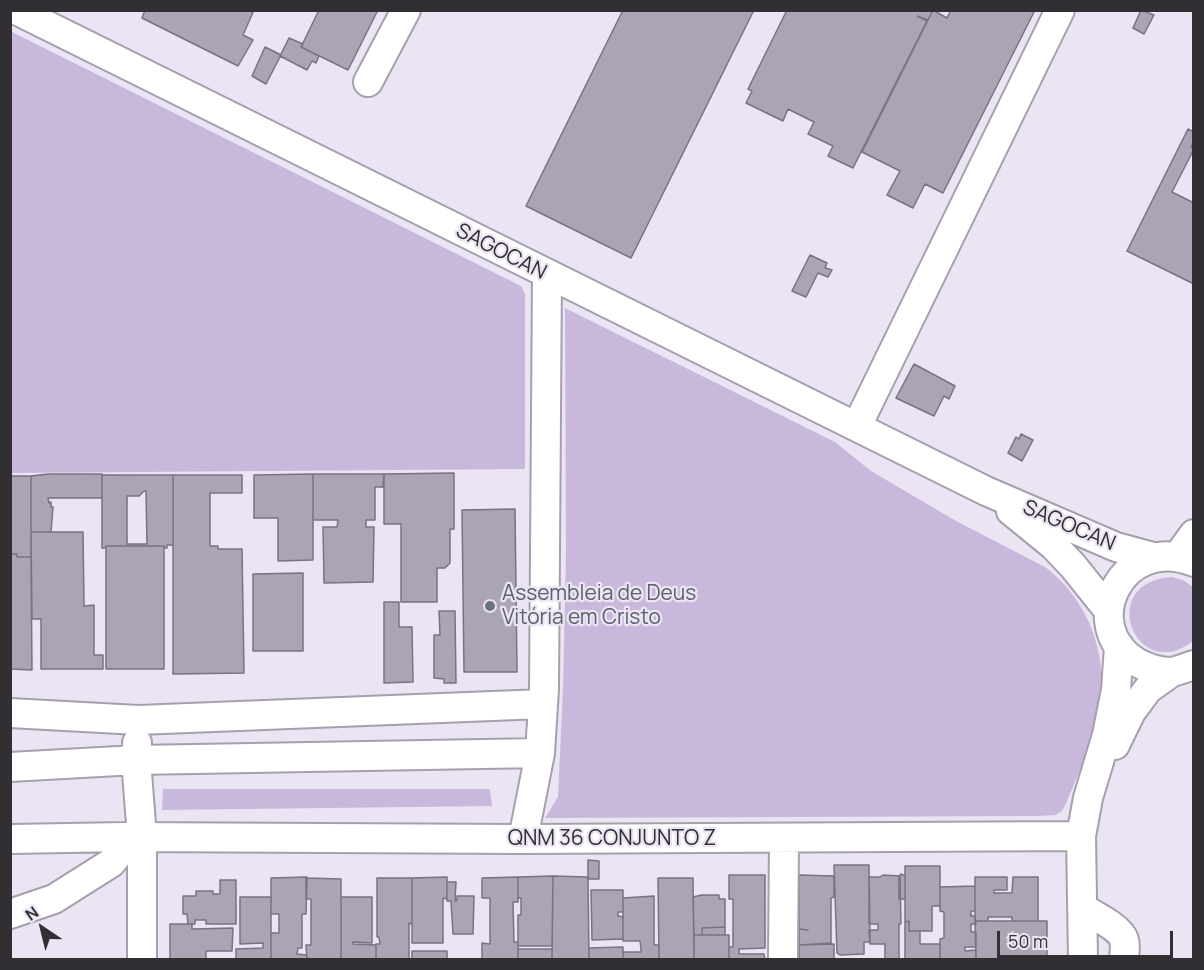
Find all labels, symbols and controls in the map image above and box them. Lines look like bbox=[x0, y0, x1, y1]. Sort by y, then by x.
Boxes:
street label: SAGOCAN bbox=[452, 219, 550, 285]
street label: SAGOCAN bbox=[1019, 495, 1119, 557]
place label: Assembleia de Deus Vitória em Cristo bbox=[502, 581, 696, 631]
marker: Assembleia de Deus Vitória em Cristo bbox=[483, 599, 497, 613]
street label: QNM 36 CONJUNTO Z bbox=[508, 826, 716, 852]
north arrow bbox=[12, 898, 72, 958]
text: N bbox=[21, 901, 43, 926]
scale bar bbox=[1000, 919, 1176, 957]
text: 50 m bbox=[1008, 929, 1048, 953]

